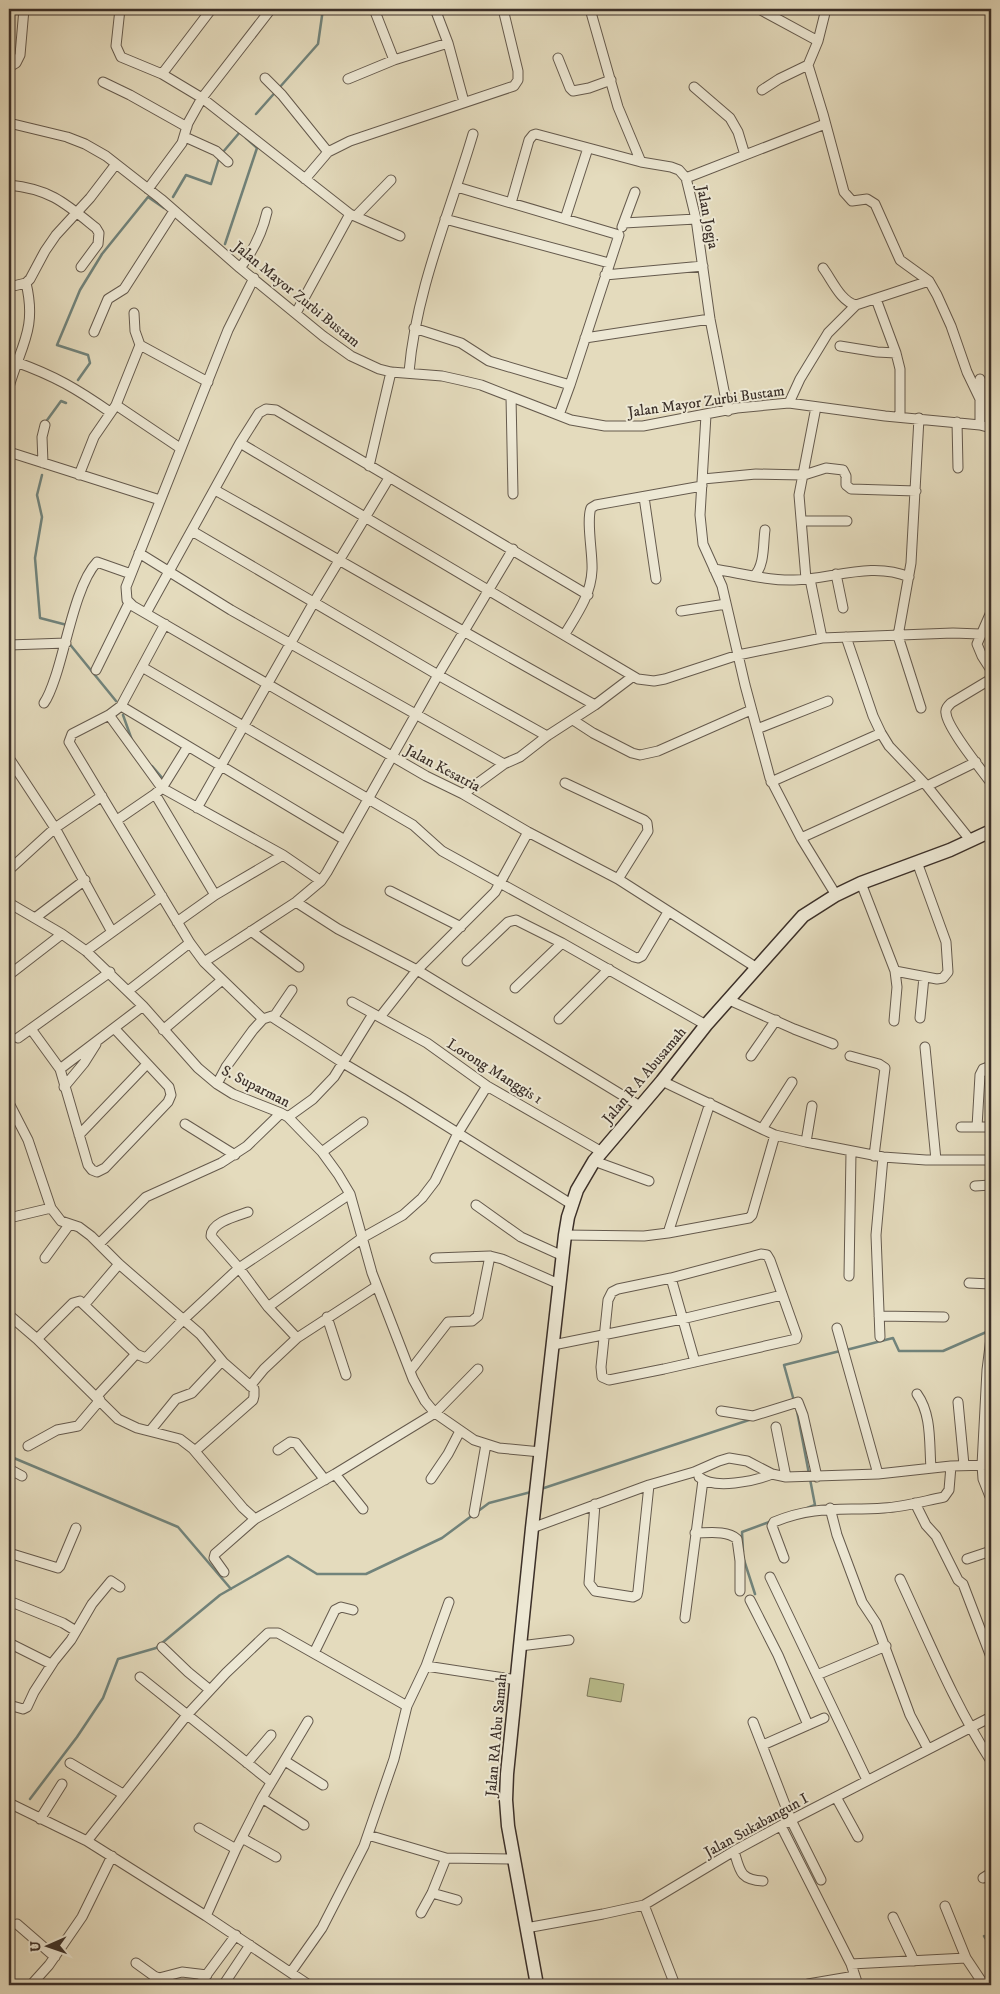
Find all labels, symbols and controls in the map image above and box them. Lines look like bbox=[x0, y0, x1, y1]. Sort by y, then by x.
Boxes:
street label: Jalan Jogja bbox=[692, 182, 723, 251]
street label: Jalan Mayor Zurbi Bustam bbox=[228, 236, 364, 351]
street label: Jalan Mayor Zurbi Bustam bbox=[625, 381, 786, 422]
street label: Jalan Kesatria bbox=[400, 740, 484, 797]
street label: Jalan R A Abusamah bbox=[597, 1023, 691, 1129]
street label: Lorong Manggis 1 bbox=[443, 1034, 546, 1108]
street label: S. Suparman bbox=[218, 1061, 294, 1112]
street label: Jalan RA Abu Samah bbox=[481, 1673, 511, 1799]
street label: Jalan Sukabangun I bbox=[699, 1789, 812, 1863]
north arrow bbox=[22, 1922, 72, 1972]
text: U bbox=[27, 1941, 45, 1952]

